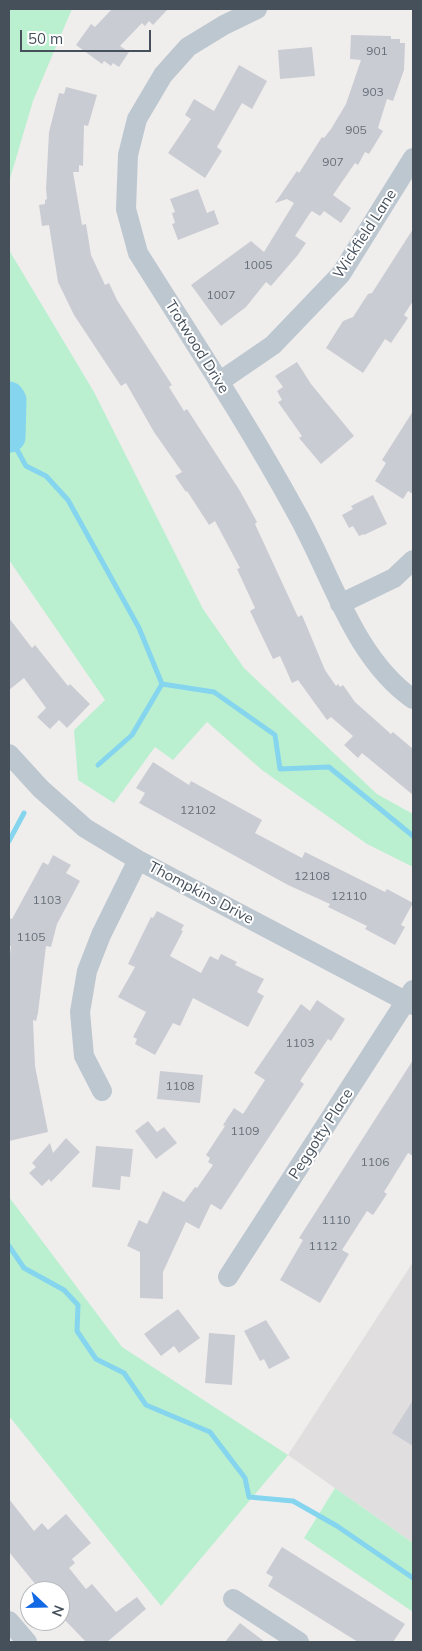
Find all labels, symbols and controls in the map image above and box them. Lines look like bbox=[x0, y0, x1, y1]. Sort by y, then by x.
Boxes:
scale bar bbox=[22, 20, 154, 52]
text: 50 m bbox=[28, 29, 63, 48]
house number: 901 bbox=[366, 44, 388, 58]
house number: 903 bbox=[362, 85, 384, 99]
house number: 905 bbox=[345, 123, 367, 137]
house number: 907 bbox=[322, 155, 344, 169]
street label: Wickfield Lane bbox=[329, 186, 401, 282]
house number: 1005 bbox=[244, 258, 272, 272]
house number: 1007 bbox=[207, 288, 235, 302]
street label: Trotwood Drive bbox=[161, 297, 233, 397]
house number: 12102 bbox=[180, 803, 216, 817]
street label: Thompkins Drive bbox=[145, 858, 257, 928]
house number: 12108 bbox=[294, 869, 330, 883]
house number: 12110 bbox=[331, 889, 367, 903]
house number: 1103 bbox=[33, 893, 61, 907]
house number: 1105 bbox=[17, 930, 45, 944]
house number: 1103 bbox=[286, 1036, 314, 1050]
house number: 1108 bbox=[166, 1079, 194, 1093]
street label: Peggotty Place bbox=[285, 1085, 357, 1183]
house number: 1109 bbox=[231, 1124, 259, 1138]
house number: 1106 bbox=[361, 1155, 389, 1169]
house number: 1110 bbox=[322, 1213, 350, 1227]
house number: 1112 bbox=[309, 1239, 337, 1253]
north arrow bbox=[20, 1581, 70, 1631]
text: N bbox=[48, 1603, 68, 1619]

